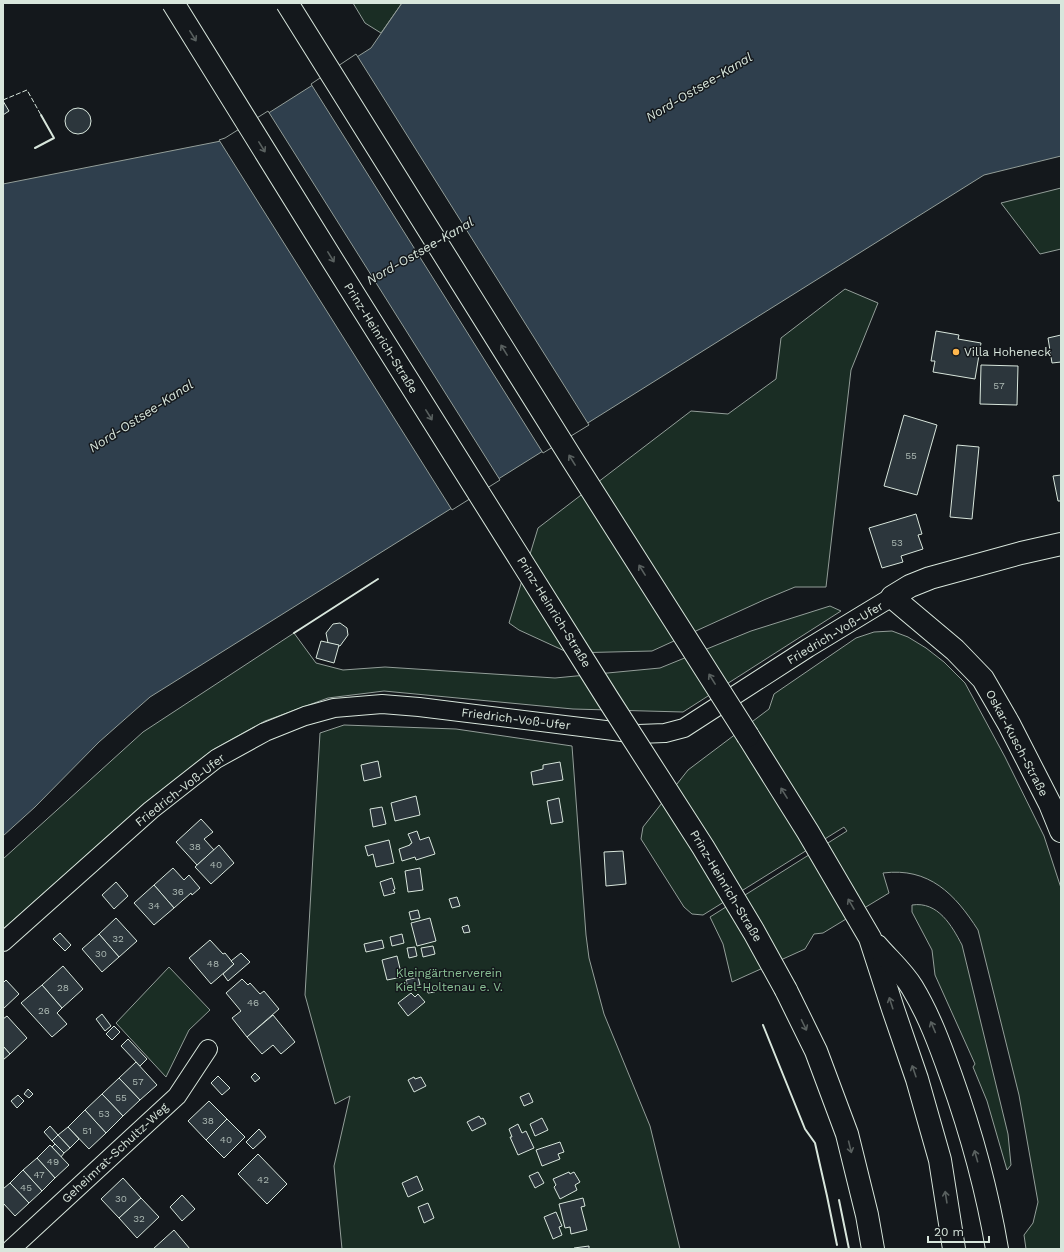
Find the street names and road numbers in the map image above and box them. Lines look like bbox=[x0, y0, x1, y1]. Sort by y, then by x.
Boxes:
street label: Prinz-Heinrich-Straße bbox=[341, 280, 421, 396]
street label: Prinz-Heinrich-Straße bbox=[514, 554, 594, 670]
street label: Friedrich-Voß-Ufer bbox=[784, 599, 886, 667]
street label: Oskar-Kusch-Straße bbox=[983, 687, 1051, 799]
street label: Friedrich-Voß-Ufer bbox=[461, 705, 571, 733]
street label: Friedrich-Voß-Ufer bbox=[132, 751, 228, 829]
street label: Prinz-Heinrich-Straße bbox=[687, 828, 765, 944]
street label: Geheimrat-Schultz-Weg bbox=[59, 1100, 172, 1206]

